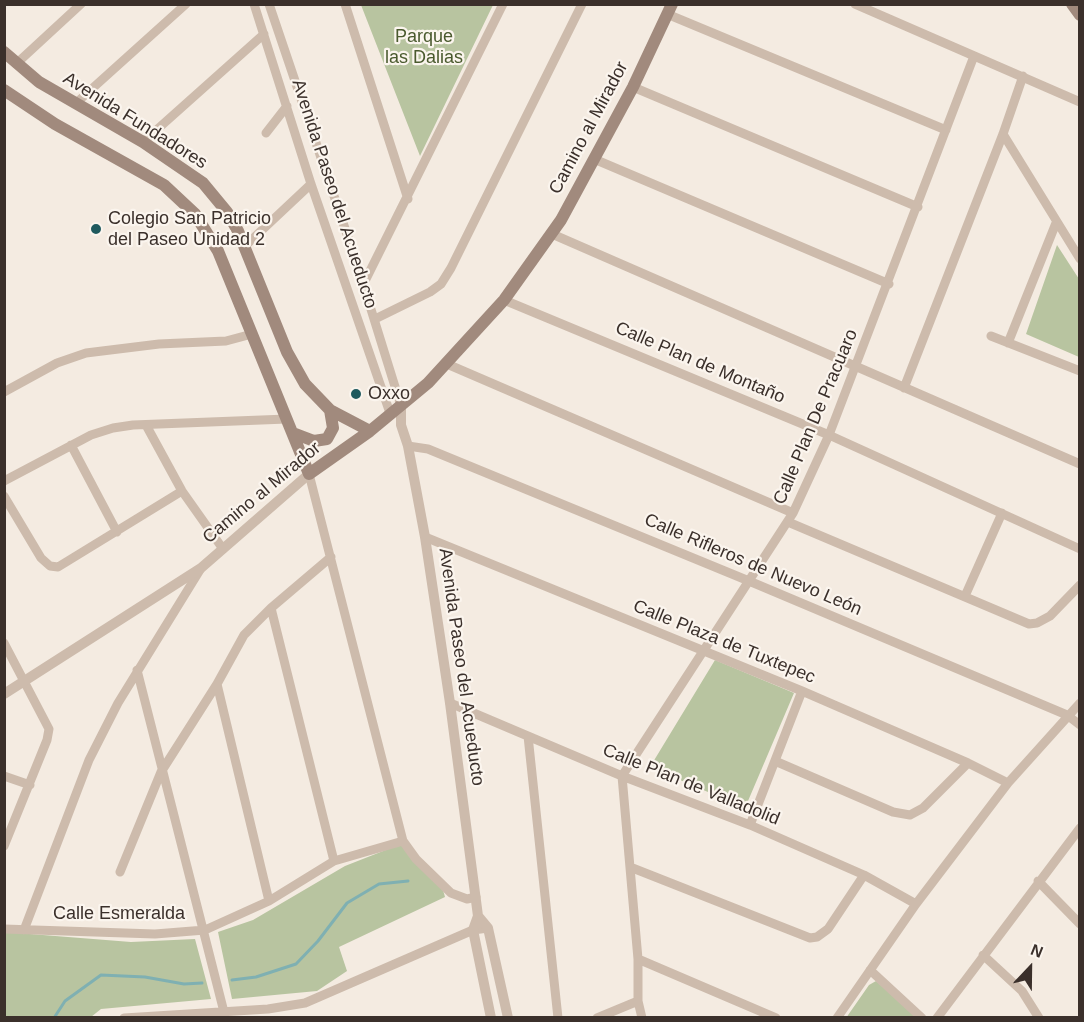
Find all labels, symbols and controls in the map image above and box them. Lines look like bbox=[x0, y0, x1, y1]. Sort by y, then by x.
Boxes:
park label: Parque las Dalias bbox=[385, 26, 463, 68]
street label: Camino al Mirador bbox=[545, 58, 633, 198]
street label: Avenida Fundadores bbox=[59, 68, 211, 174]
street label: Avenida Paseo del Acueducto bbox=[287, 77, 381, 311]
place label: Colegio San Patricio del Paseo Unidad 2 bbox=[108, 208, 271, 250]
marker: Colegio San Patricio del Paseo Unidad 2 bbox=[89, 222, 103, 236]
street label: Calle Plan de Montaño bbox=[612, 317, 788, 409]
street label: Calle Plan De Pracuaro bbox=[769, 326, 863, 508]
place label: Oxxo bbox=[368, 383, 410, 405]
marker: Oxxo bbox=[349, 387, 363, 401]
street label: Camino al Mirador bbox=[199, 437, 325, 549]
street label: Calle Rifleros de Nuevo León bbox=[641, 509, 865, 621]
street label: Avenida Paseo del Acueducto bbox=[434, 547, 488, 787]
street label: Calle Plaza de Tuxtepec bbox=[630, 596, 818, 688]
street label: Calle Plan de Valladolid bbox=[599, 740, 783, 830]
street label: Calle Esmeralda bbox=[53, 903, 185, 925]
north arrow bbox=[1000, 938, 1060, 998]
text: N bbox=[1028, 941, 1045, 961]

